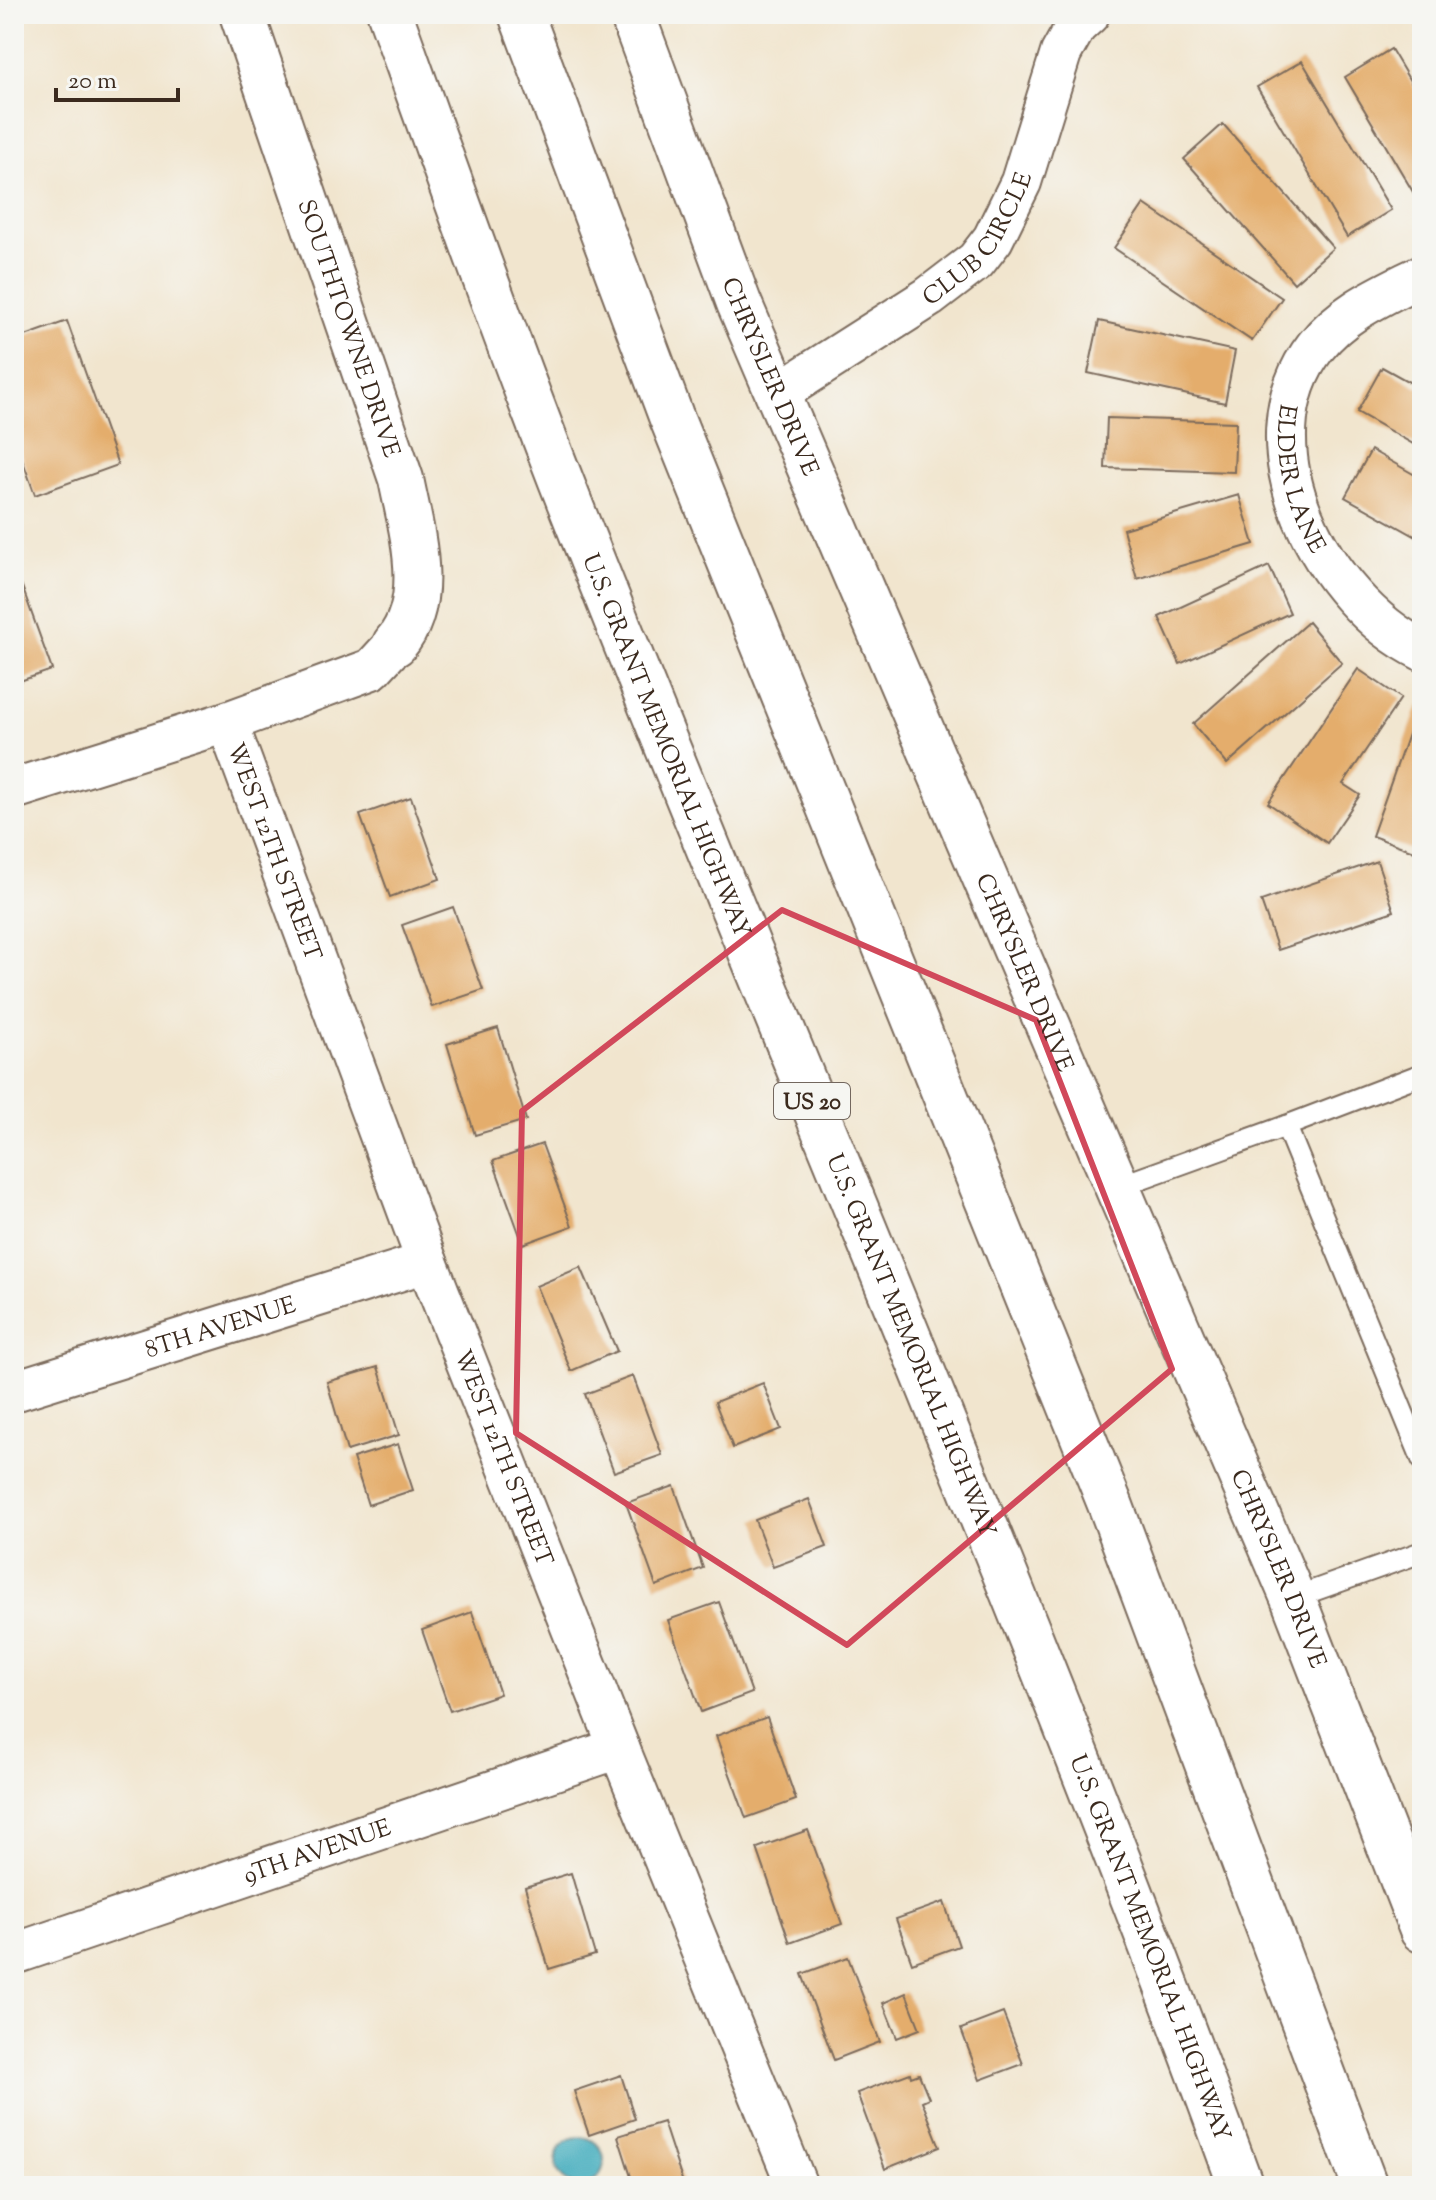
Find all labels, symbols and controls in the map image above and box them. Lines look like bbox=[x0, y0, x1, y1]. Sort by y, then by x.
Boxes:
scale bar bbox=[56, 52, 178, 102]
text: 20 m bbox=[68, 65, 117, 99]
street label: CLUB CIRCLE bbox=[916, 168, 1042, 315]
street label: SOUTHTOWNE DRIVE bbox=[288, 195, 408, 463]
street label: CHRYSLER DRIVE bbox=[712, 273, 826, 482]
street label: ELDER LANE bbox=[1267, 402, 1333, 560]
street label: U.S. GRANT MEMORIAL HIGHWAY bbox=[572, 549, 758, 943]
street label: WEST 12TH STREET bbox=[217, 738, 329, 966]
street label: CHRYSLER DRIVE bbox=[966, 869, 1081, 1078]
road number: US 20 bbox=[774, 1083, 850, 1119]
street label: U.S. GRANT MEMORIAL HIGHWAY bbox=[816, 1149, 1003, 1543]
street label: 8TH AVENUE bbox=[141, 1289, 301, 1368]
street label: WEST 12TH STREET bbox=[444, 1345, 560, 1572]
street label: CHRYSLER DRIVE bbox=[1221, 1464, 1334, 1674]
street label: U.S. GRANT MEMORIAL HIGHWAY bbox=[1060, 1750, 1238, 2146]
street label: 9TH AVENUE bbox=[239, 1812, 396, 1894]

